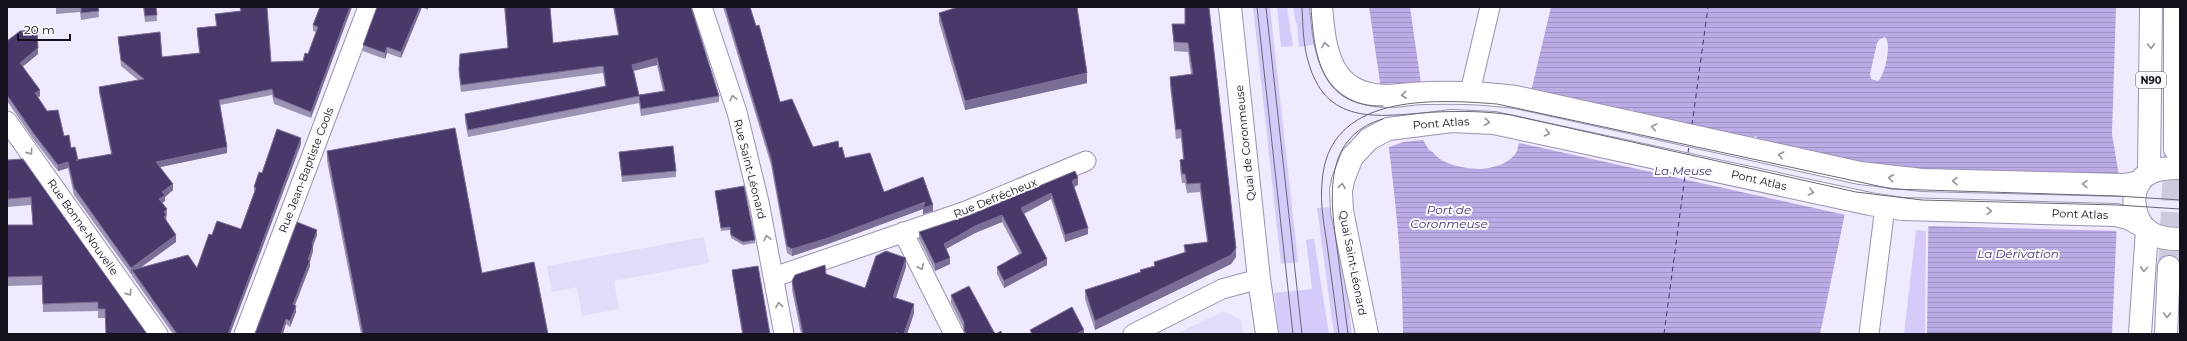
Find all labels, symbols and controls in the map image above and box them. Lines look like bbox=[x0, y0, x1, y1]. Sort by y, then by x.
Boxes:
scale bar bbox=[18, 16, 70, 42]
text: 20 m bbox=[24, 22, 55, 37]
one-way arrow bbox=[1322, 41, 1330, 48]
one-way arrow bbox=[2147, 43, 2155, 49]
road number: N90 bbox=[2136, 72, 2166, 88]
street label: Quai de Coronmeuse bbox=[1232, 84, 1258, 202]
one-way arrow bbox=[1401, 90, 1407, 99]
one-way arrow bbox=[729, 95, 738, 102]
street label: Rue Jean-Baptiste Cools bbox=[276, 105, 337, 235]
street label: Pont Atlas bbox=[1412, 114, 1470, 132]
street label: Rue Saint-Léonard bbox=[731, 117, 769, 221]
one-way arrow bbox=[1484, 117, 1490, 126]
one-way arrow bbox=[1650, 123, 1657, 131]
one-way arrow bbox=[1544, 129, 1550, 137]
one-way arrow bbox=[25, 148, 32, 155]
one-way arrow bbox=[1777, 151, 1784, 159]
water label: La Meuse bbox=[1654, 163, 1712, 178]
street label: Pont Atlas bbox=[1730, 167, 1789, 193]
one-way arrow bbox=[1888, 174, 1894, 183]
street label: Rue Defrêcheux bbox=[951, 175, 1039, 221]
street label: Rue Bonne-Nouvelle bbox=[45, 176, 122, 278]
one-way arrow bbox=[1952, 177, 1958, 185]
one-way arrow bbox=[2082, 180, 2088, 188]
one-way arrow bbox=[1337, 183, 1346, 189]
one-way arrow bbox=[1808, 187, 1814, 195]
water label: Port de Coronmeuse bbox=[1410, 202, 1488, 231]
street label: Pont Atlas bbox=[2051, 206, 2109, 222]
one-way arrow bbox=[1986, 207, 1992, 215]
street label: Quai Saint-Léonard bbox=[1336, 209, 1370, 317]
one-way arrow bbox=[763, 235, 771, 241]
water label: La Dérivation bbox=[1977, 246, 2059, 261]
one-way arrow bbox=[916, 263, 923, 270]
one-way arrow bbox=[2140, 266, 2149, 272]
one-way arrow bbox=[124, 289, 132, 296]
one-way arrow bbox=[776, 302, 784, 308]
one-way arrow bbox=[2163, 312, 2172, 318]

